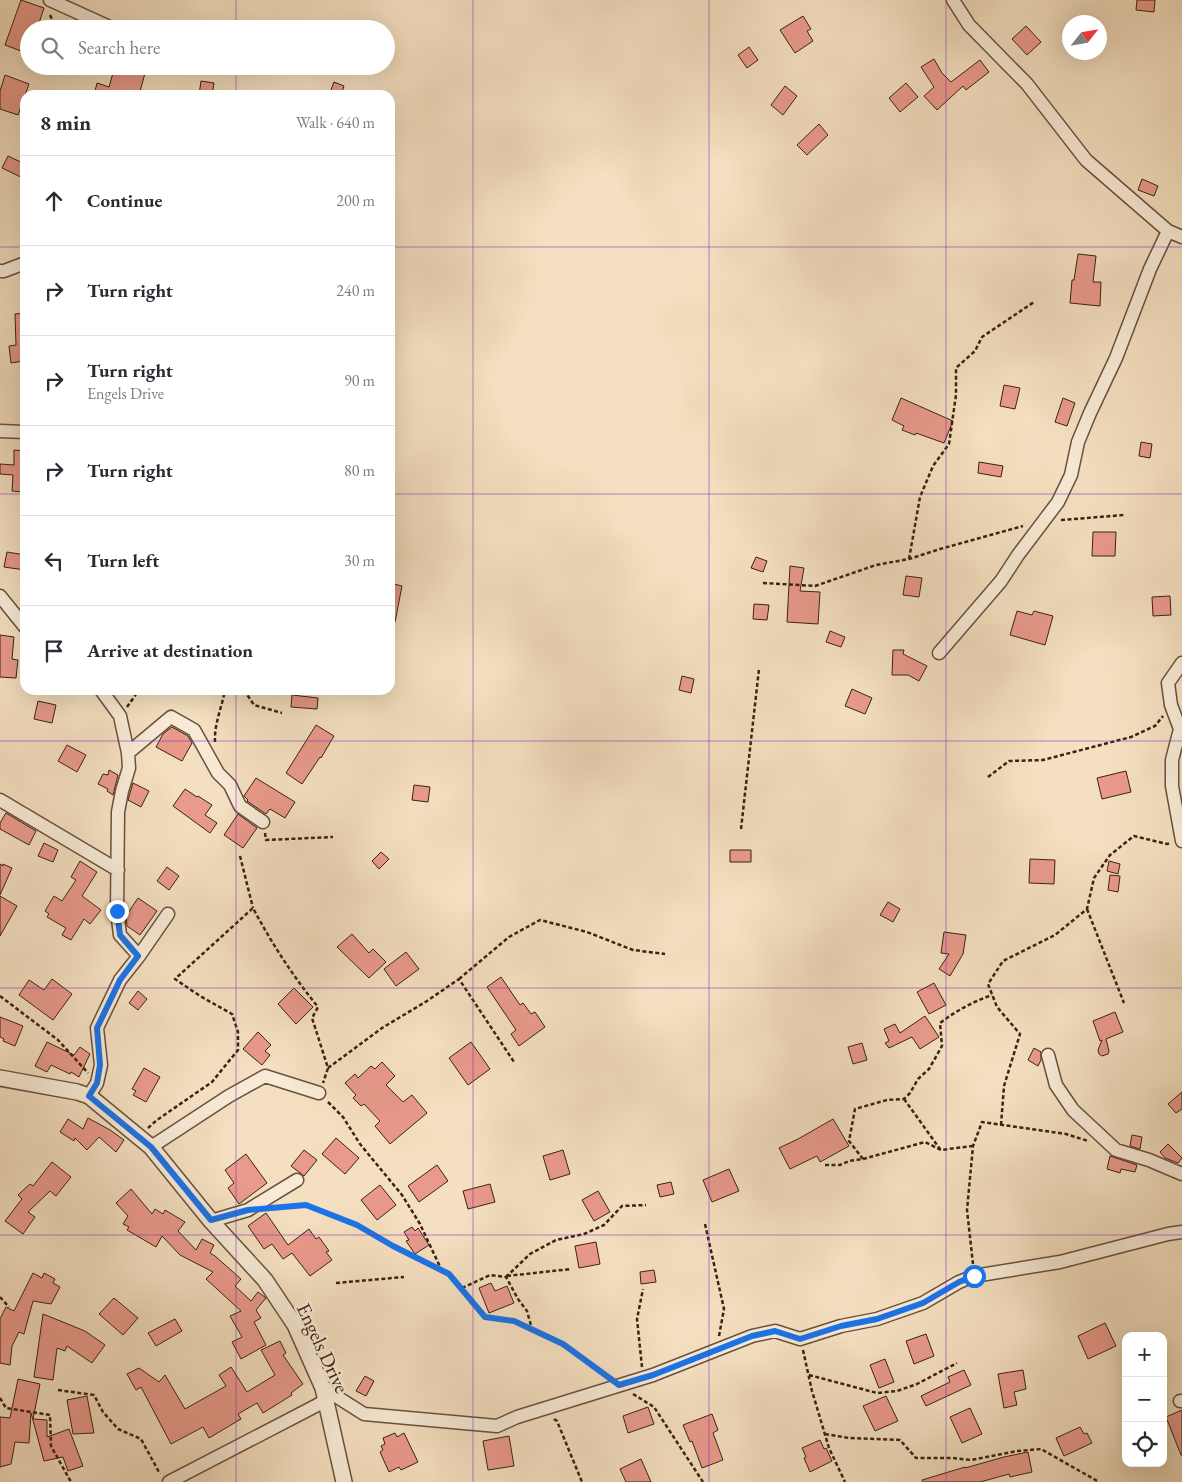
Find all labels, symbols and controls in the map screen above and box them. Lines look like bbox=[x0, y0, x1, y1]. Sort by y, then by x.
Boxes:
north arrow bbox=[1062, 15, 1107, 60]
search box bbox=[20, 20, 395, 75]
icon: search bbox=[38, 34, 66, 62]
text: Search here bbox=[78, 35, 160, 60]
text: 8 min bbox=[40, 109, 91, 136]
text: Walk · 640 m bbox=[296, 112, 375, 133]
icon: ahead bbox=[40, 187, 68, 215]
text: Continue bbox=[87, 188, 162, 213]
text: 200 m bbox=[336, 190, 375, 211]
icon: right bbox=[40, 277, 68, 305]
text: Turn right bbox=[87, 278, 173, 303]
text: 240 m bbox=[336, 280, 375, 301]
text: Turn right bbox=[87, 358, 173, 383]
icon: right bbox=[40, 367, 68, 395]
text: 90 m bbox=[344, 370, 375, 391]
text: Engels Drive bbox=[87, 383, 164, 404]
icon: right bbox=[40, 457, 68, 485]
text: Turn right bbox=[87, 458, 173, 483]
text: 80 m bbox=[344, 460, 375, 481]
icon: left bbox=[40, 547, 68, 575]
text: Turn left bbox=[87, 548, 159, 573]
text: 30 m bbox=[344, 550, 375, 571]
icon: arrive bbox=[40, 637, 68, 665]
text: Arrive at destination bbox=[87, 638, 253, 663]
route end bbox=[106, 900, 129, 923]
route start bbox=[963, 1265, 986, 1288]
street label: Engels Drive bbox=[291, 1299, 355, 1397]
map controls bbox=[1122, 1332, 1167, 1467]
button: + bbox=[1122, 1332, 1167, 1377]
button: − bbox=[1122, 1377, 1167, 1422]
button: locate bbox=[1122, 1422, 1167, 1467]

